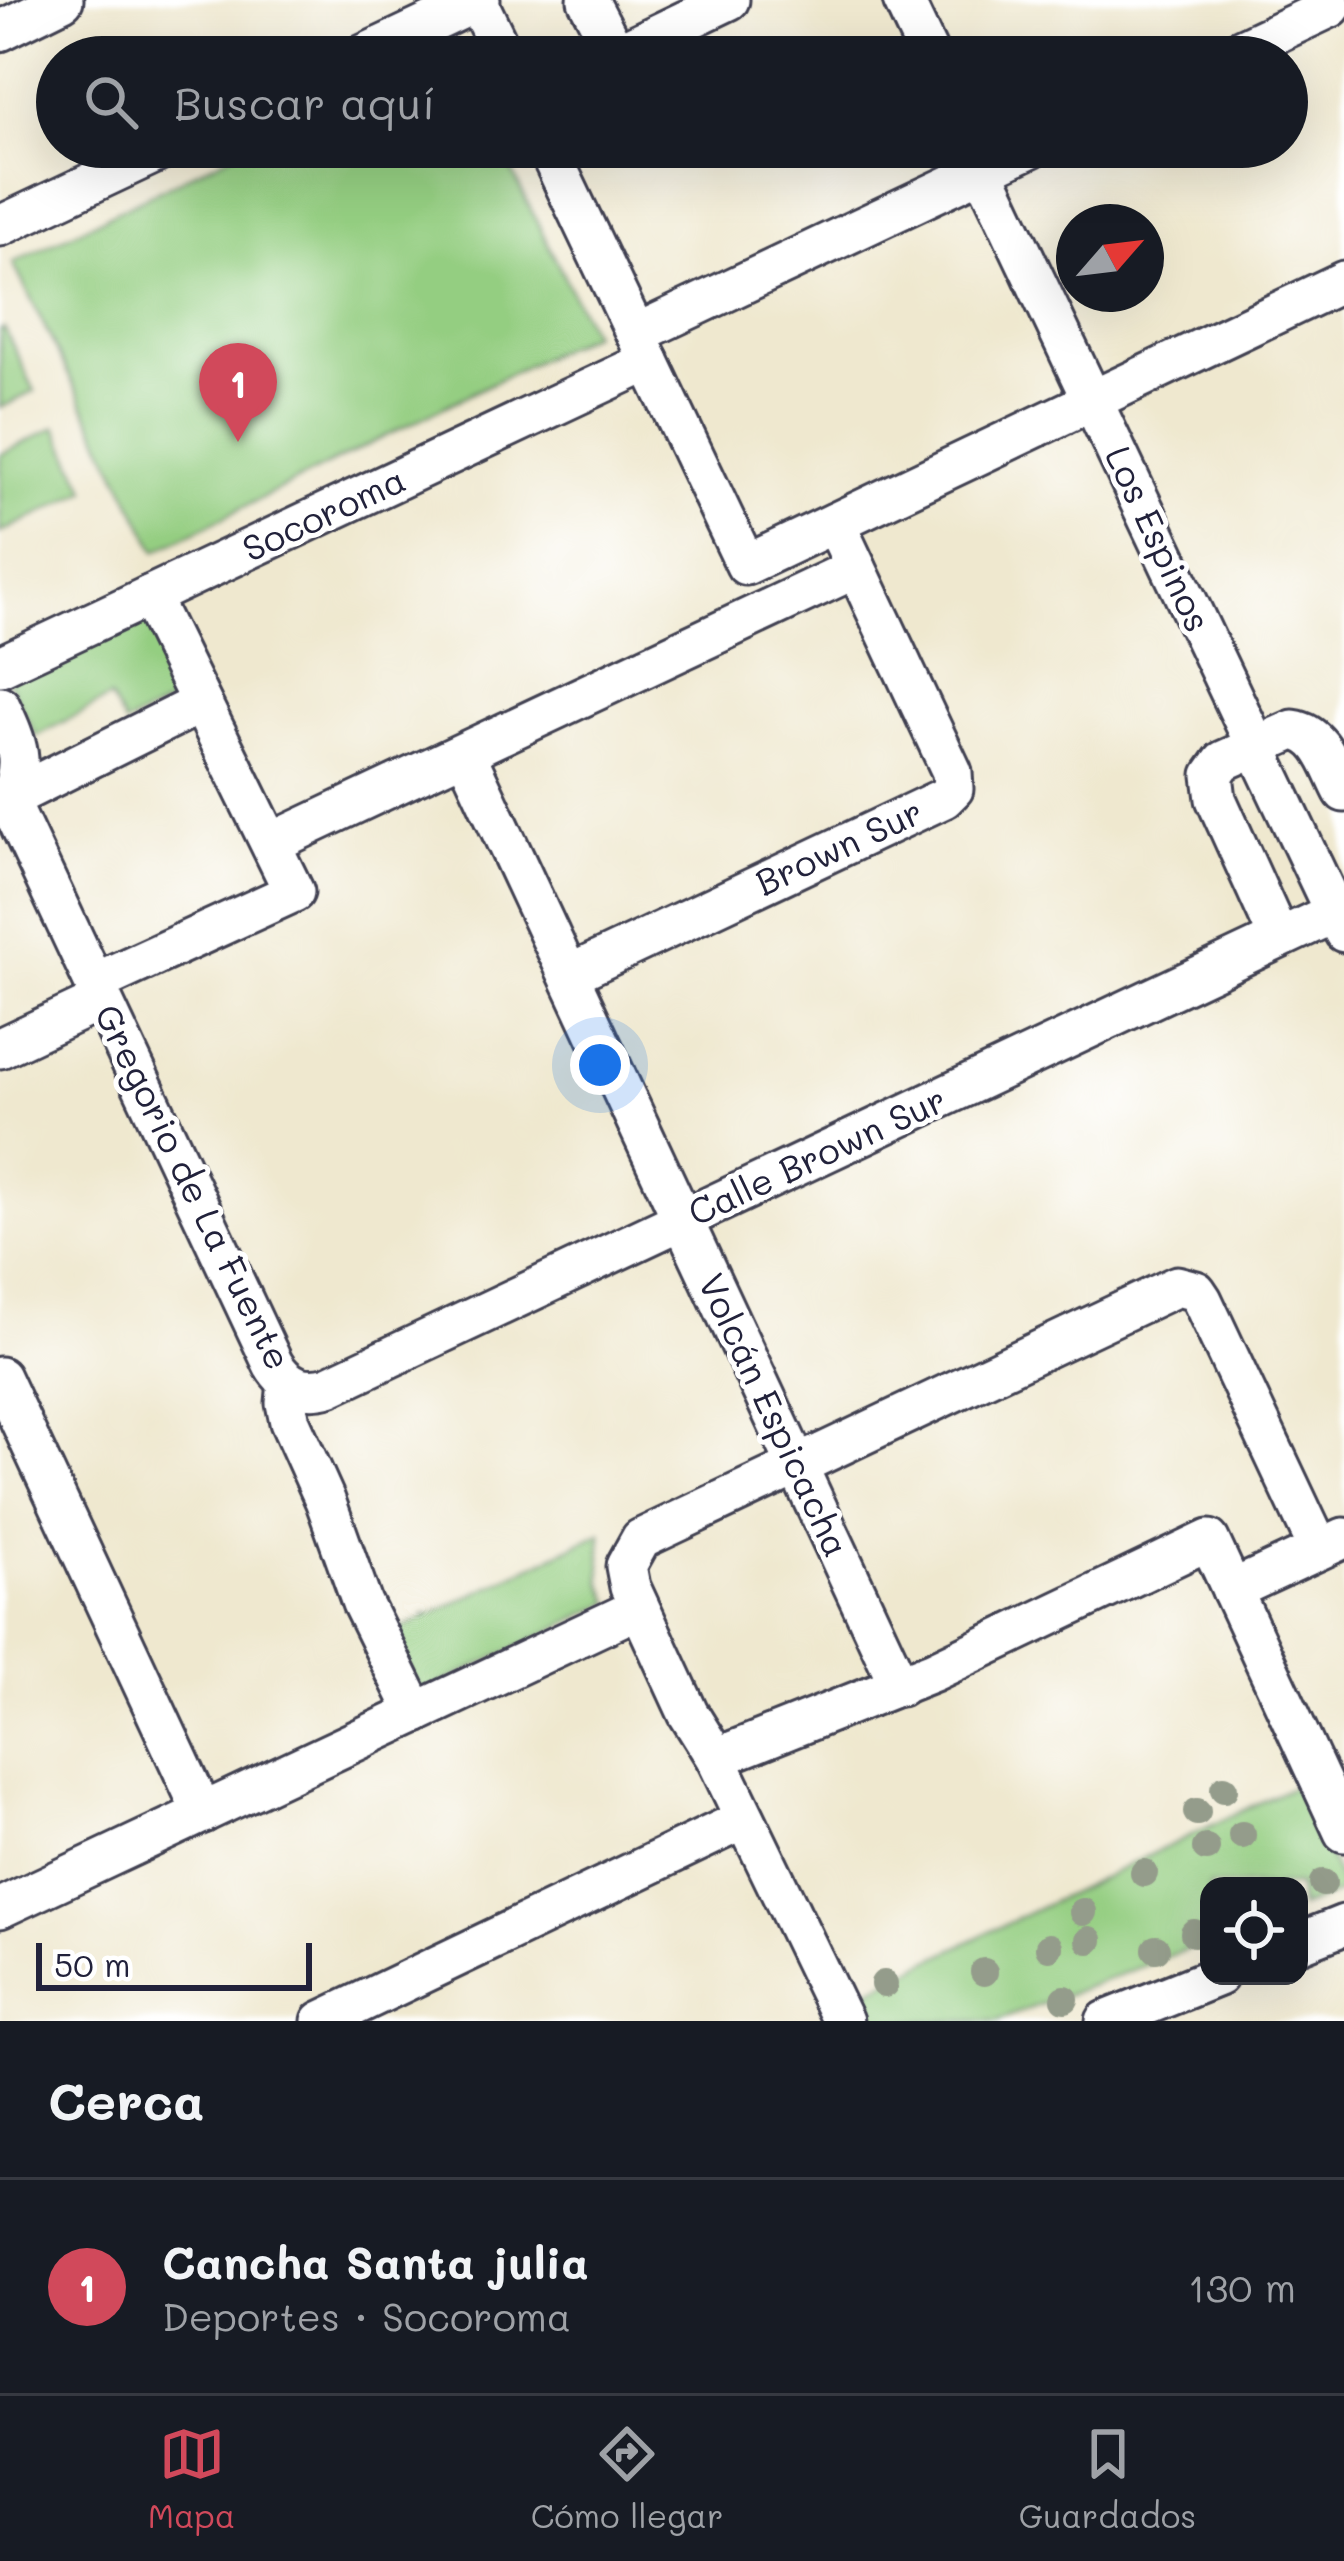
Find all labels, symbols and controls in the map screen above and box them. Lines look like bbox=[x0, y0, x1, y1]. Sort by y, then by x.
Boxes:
search box bbox=[36, 36, 1308, 168]
icon: search bbox=[78, 69, 144, 135]
text: Buscar aquí bbox=[174, 73, 436, 131]
north arrow bbox=[1056, 204, 1164, 312]
pin: 1 bbox=[199, 343, 277, 442]
street label: Los Espinos bbox=[1096, 438, 1223, 639]
street label: Socoroma bbox=[234, 454, 412, 571]
street label: Brown Sur bbox=[747, 786, 930, 905]
street label: Gregorio de La Fuente bbox=[85, 996, 303, 1377]
your location bbox=[570, 1035, 630, 1095]
street label: Calle Brown Sur bbox=[680, 1074, 953, 1235]
street label: Volcán Espicacha bbox=[689, 1265, 862, 1564]
map controls bbox=[1200, 1877, 1308, 1985]
button: locate bbox=[1200, 1877, 1308, 1985]
scale bar bbox=[36, 1937, 312, 1990]
text: 50 m bbox=[54, 1942, 130, 1985]
text: Cerca bbox=[48, 2066, 205, 2133]
text: Cancha Santa julia bbox=[162, 2232, 589, 2290]
text: 1 bbox=[78, 2261, 96, 2312]
text: 130 m bbox=[1188, 2261, 1296, 2312]
text: Deportes · Socoroma bbox=[162, 2290, 571, 2341]
tab: Mapa bbox=[148, 2421, 235, 2536]
tab: Cómo llegar bbox=[531, 2421, 723, 2536]
tab: Guardados bbox=[1019, 2421, 1196, 2536]

